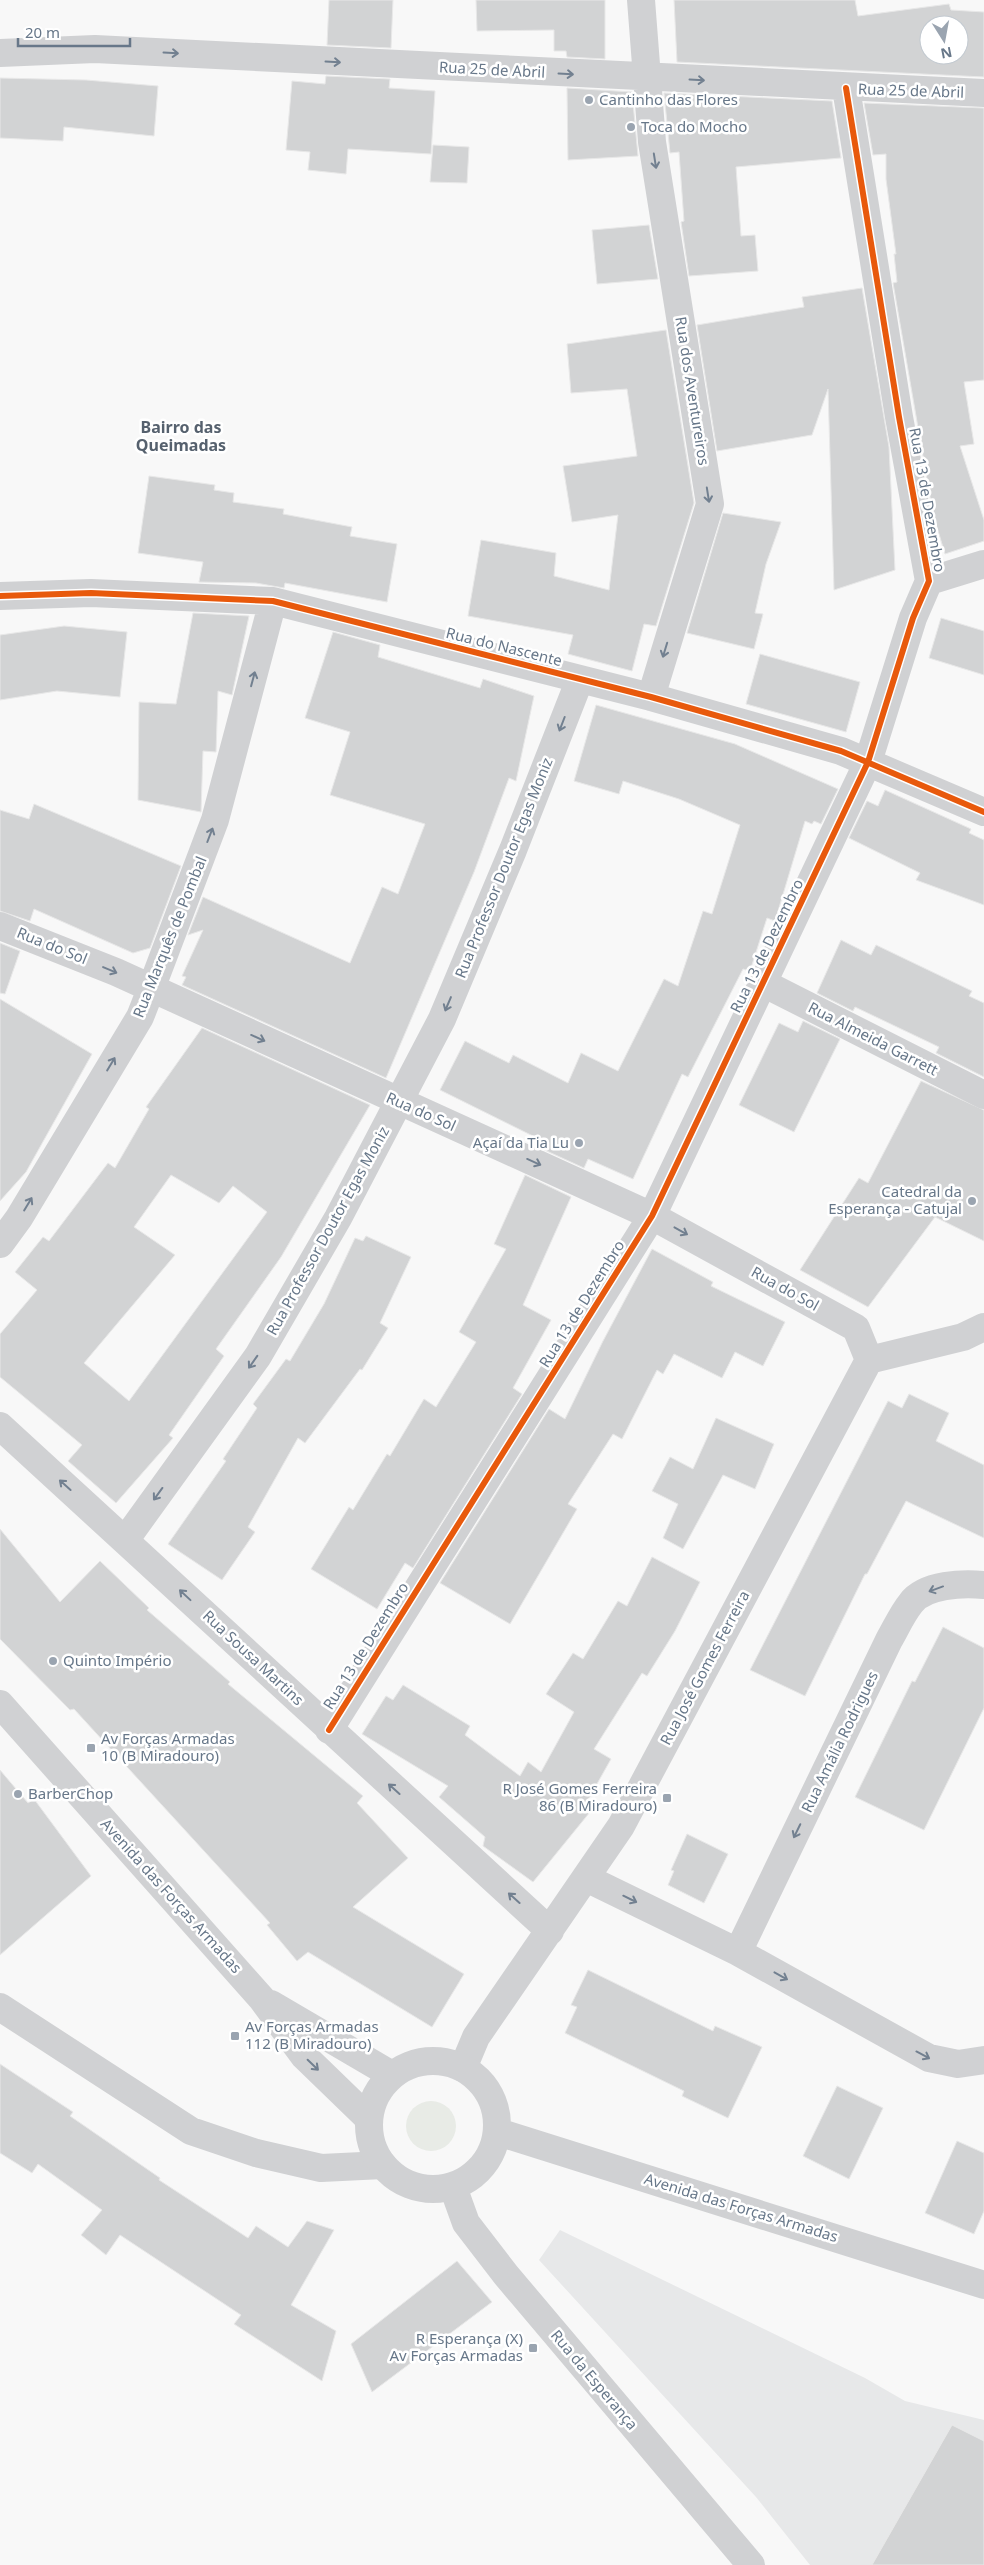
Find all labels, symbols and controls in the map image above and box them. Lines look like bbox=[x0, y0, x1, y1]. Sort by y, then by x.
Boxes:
scale bar bbox=[18, 15, 130, 47]
north arrow bbox=[919, 15, 969, 65]
text: 20 m bbox=[25, 22, 60, 42]
text: N bbox=[939, 43, 954, 64]
one-way arrow bbox=[163, 49, 179, 58]
street label: Rua 25 de Abril bbox=[438, 56, 546, 82]
one-way arrow bbox=[325, 57, 341, 66]
one-way arrow bbox=[557, 69, 573, 78]
one-way arrow bbox=[688, 76, 704, 85]
street label: Rua 25 de Abril bbox=[858, 78, 965, 102]
place label: Cantinho das Flores bbox=[599, 89, 738, 109]
marker: Cantinho das Flores bbox=[583, 94, 595, 106]
place label: Toca do Mocho bbox=[641, 116, 747, 136]
marker: Toca do Mocho bbox=[625, 121, 637, 133]
one-way arrow bbox=[651, 153, 661, 169]
street label: Rua dos Aventureiros bbox=[671, 315, 715, 467]
district label: Bairro das Queimadas bbox=[136, 416, 226, 456]
street label: Rua 13 de Dezembro bbox=[905, 426, 951, 574]
one-way arrow bbox=[704, 486, 714, 502]
street label: Rua do Nascente bbox=[444, 622, 564, 670]
one-way arrow bbox=[660, 642, 670, 658]
one-way arrow bbox=[248, 671, 258, 687]
one-way arrow bbox=[557, 716, 566, 731]
street label: Rua Professor Doutor Egas Moniz bbox=[450, 755, 557, 981]
one-way arrow bbox=[205, 828, 215, 843]
street label: Rua Marquês de Pombal bbox=[128, 853, 211, 1020]
street label: Rua 13 de Dezembro bbox=[725, 875, 807, 1016]
street label: Rua do Sol bbox=[14, 922, 91, 968]
one-way arrow bbox=[102, 966, 117, 975]
one-way arrow bbox=[443, 996, 453, 1011]
street label: Rua Almeida Garrett bbox=[805, 997, 942, 1080]
one-way arrow bbox=[250, 1033, 265, 1043]
one-way arrow bbox=[107, 1058, 117, 1072]
street label: Rua do Sol bbox=[383, 1087, 459, 1135]
street label: Rua Professor Doutor Egas Moniz bbox=[261, 1122, 393, 1339]
place label: Açaí da Tia Lu bbox=[473, 1132, 569, 1152]
marker: Açaí da Tia Lu bbox=[573, 1137, 585, 1149]
one-way arrow bbox=[526, 1158, 541, 1168]
place label: Catedral da Esperança - Catujal bbox=[828, 1181, 962, 1218]
marker: Catedral da Esperança - Catujal bbox=[966, 1195, 978, 1207]
one-way arrow bbox=[23, 1196, 33, 1211]
one-way arrow bbox=[673, 1226, 688, 1236]
street label: Rua 13 de Dezembro bbox=[534, 1236, 628, 1371]
street label: Rua do Sol bbox=[748, 1261, 823, 1315]
one-way arrow bbox=[248, 1355, 258, 1369]
one-way arrow bbox=[59, 1479, 72, 1490]
one-way arrow bbox=[153, 1487, 163, 1501]
street label: Rua 13 de Dezembro bbox=[318, 1578, 412, 1713]
one-way arrow bbox=[929, 1585, 944, 1594]
street label: Rua José Gomes Ferreira bbox=[655, 1587, 753, 1748]
one-way arrow bbox=[179, 1589, 191, 1601]
street label: Rua Sousa Martins bbox=[199, 1605, 308, 1709]
place label: Quinto Império bbox=[63, 1650, 171, 1670]
marker: Quinto Império bbox=[47, 1655, 59, 1667]
street label: Rua Amália Rodrigues bbox=[796, 1668, 882, 1816]
place label: Av Forças Armadas 10 (B Miradouro) bbox=[101, 1728, 235, 1765]
marker: Av Forças Armadas 10 (B Miradouro) bbox=[85, 1742, 97, 1754]
place label: R José Gomes Ferreira 86 (B Miradouro) bbox=[503, 1778, 657, 1815]
place label: BarberChop bbox=[28, 1783, 113, 1803]
one-way arrow bbox=[387, 1783, 400, 1794]
marker: BarberChop bbox=[12, 1788, 24, 1800]
marker: R José Gomes Ferreira 86 (B Miradouro) bbox=[661, 1792, 673, 1804]
street label: Avenida das Forças Armadas bbox=[97, 1814, 247, 1977]
one-way arrow bbox=[792, 1824, 802, 1839]
one-way arrow bbox=[507, 1892, 520, 1904]
one-way arrow bbox=[622, 1895, 637, 1904]
one-way arrow bbox=[773, 1971, 788, 1981]
place label: Av Forças Armadas 112 (B Miradouro) bbox=[245, 2016, 379, 2053]
marker: Av Forças Armadas 112 (B Miradouro) bbox=[229, 2030, 241, 2042]
one-way arrow bbox=[915, 2051, 930, 2060]
one-way arrow bbox=[307, 2059, 319, 2071]
street label: Avenida das Forças Armadas bbox=[642, 2168, 841, 2246]
street label: Rua da Esperança bbox=[547, 2325, 643, 2434]
place label: R Esperança (X) Av Forças Armadas bbox=[389, 2328, 523, 2365]
marker: R Esperança (X) Av Forças Armadas bbox=[527, 2342, 539, 2354]

